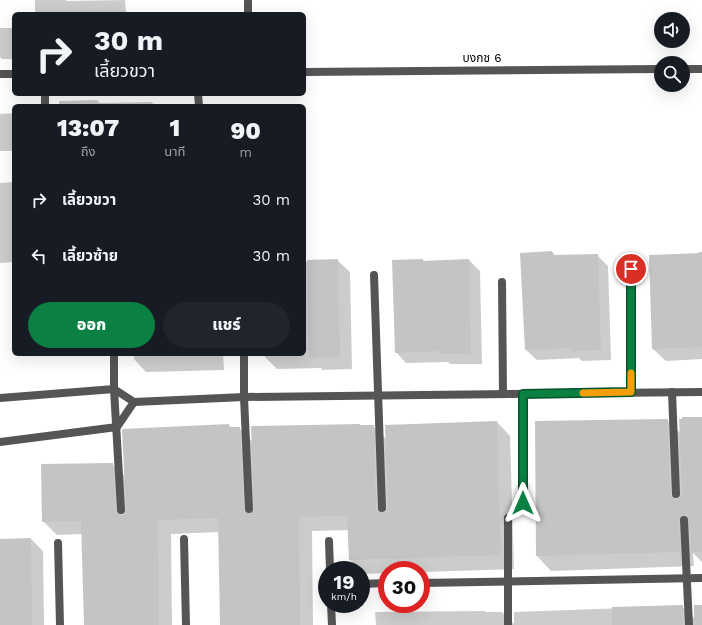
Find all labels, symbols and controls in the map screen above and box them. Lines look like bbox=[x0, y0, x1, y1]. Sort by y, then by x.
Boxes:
map controls bbox=[654, 12, 690, 92]
button: sound bbox=[654, 12, 690, 48]
text: 30 m bbox=[94, 24, 163, 57]
icon: right bbox=[28, 28, 80, 80]
street label: บงกช 6 bbox=[463, 51, 501, 65]
button: search bbox=[654, 56, 690, 92]
text: เลี้ยวขวา bbox=[94, 60, 155, 81]
text: 13:07 bbox=[57, 114, 119, 142]
text: 1 bbox=[170, 114, 180, 142]
text: 90 bbox=[231, 117, 261, 145]
text: ถึง bbox=[81, 144, 96, 159]
text: นาที bbox=[164, 144, 186, 159]
text: m bbox=[240, 145, 252, 160]
icon: right bbox=[28, 189, 50, 211]
text: เลี้ยวขวา bbox=[62, 191, 116, 209]
text: 30 m bbox=[253, 191, 290, 209]
icon: left bbox=[28, 245, 50, 267]
text: เลี้ยวซ้าย bbox=[62, 247, 118, 265]
text: 30 m bbox=[253, 247, 290, 265]
pin bbox=[614, 252, 648, 286]
icon: arrive bbox=[620, 258, 642, 280]
button: ออก bbox=[28, 302, 155, 348]
button: แชร์ bbox=[163, 302, 290, 348]
position arrow bbox=[502, 482, 544, 524]
speed limit sign: 30 bbox=[378, 561, 430, 613]
text: 19 bbox=[334, 570, 354, 594]
text: km/h bbox=[331, 591, 357, 602]

